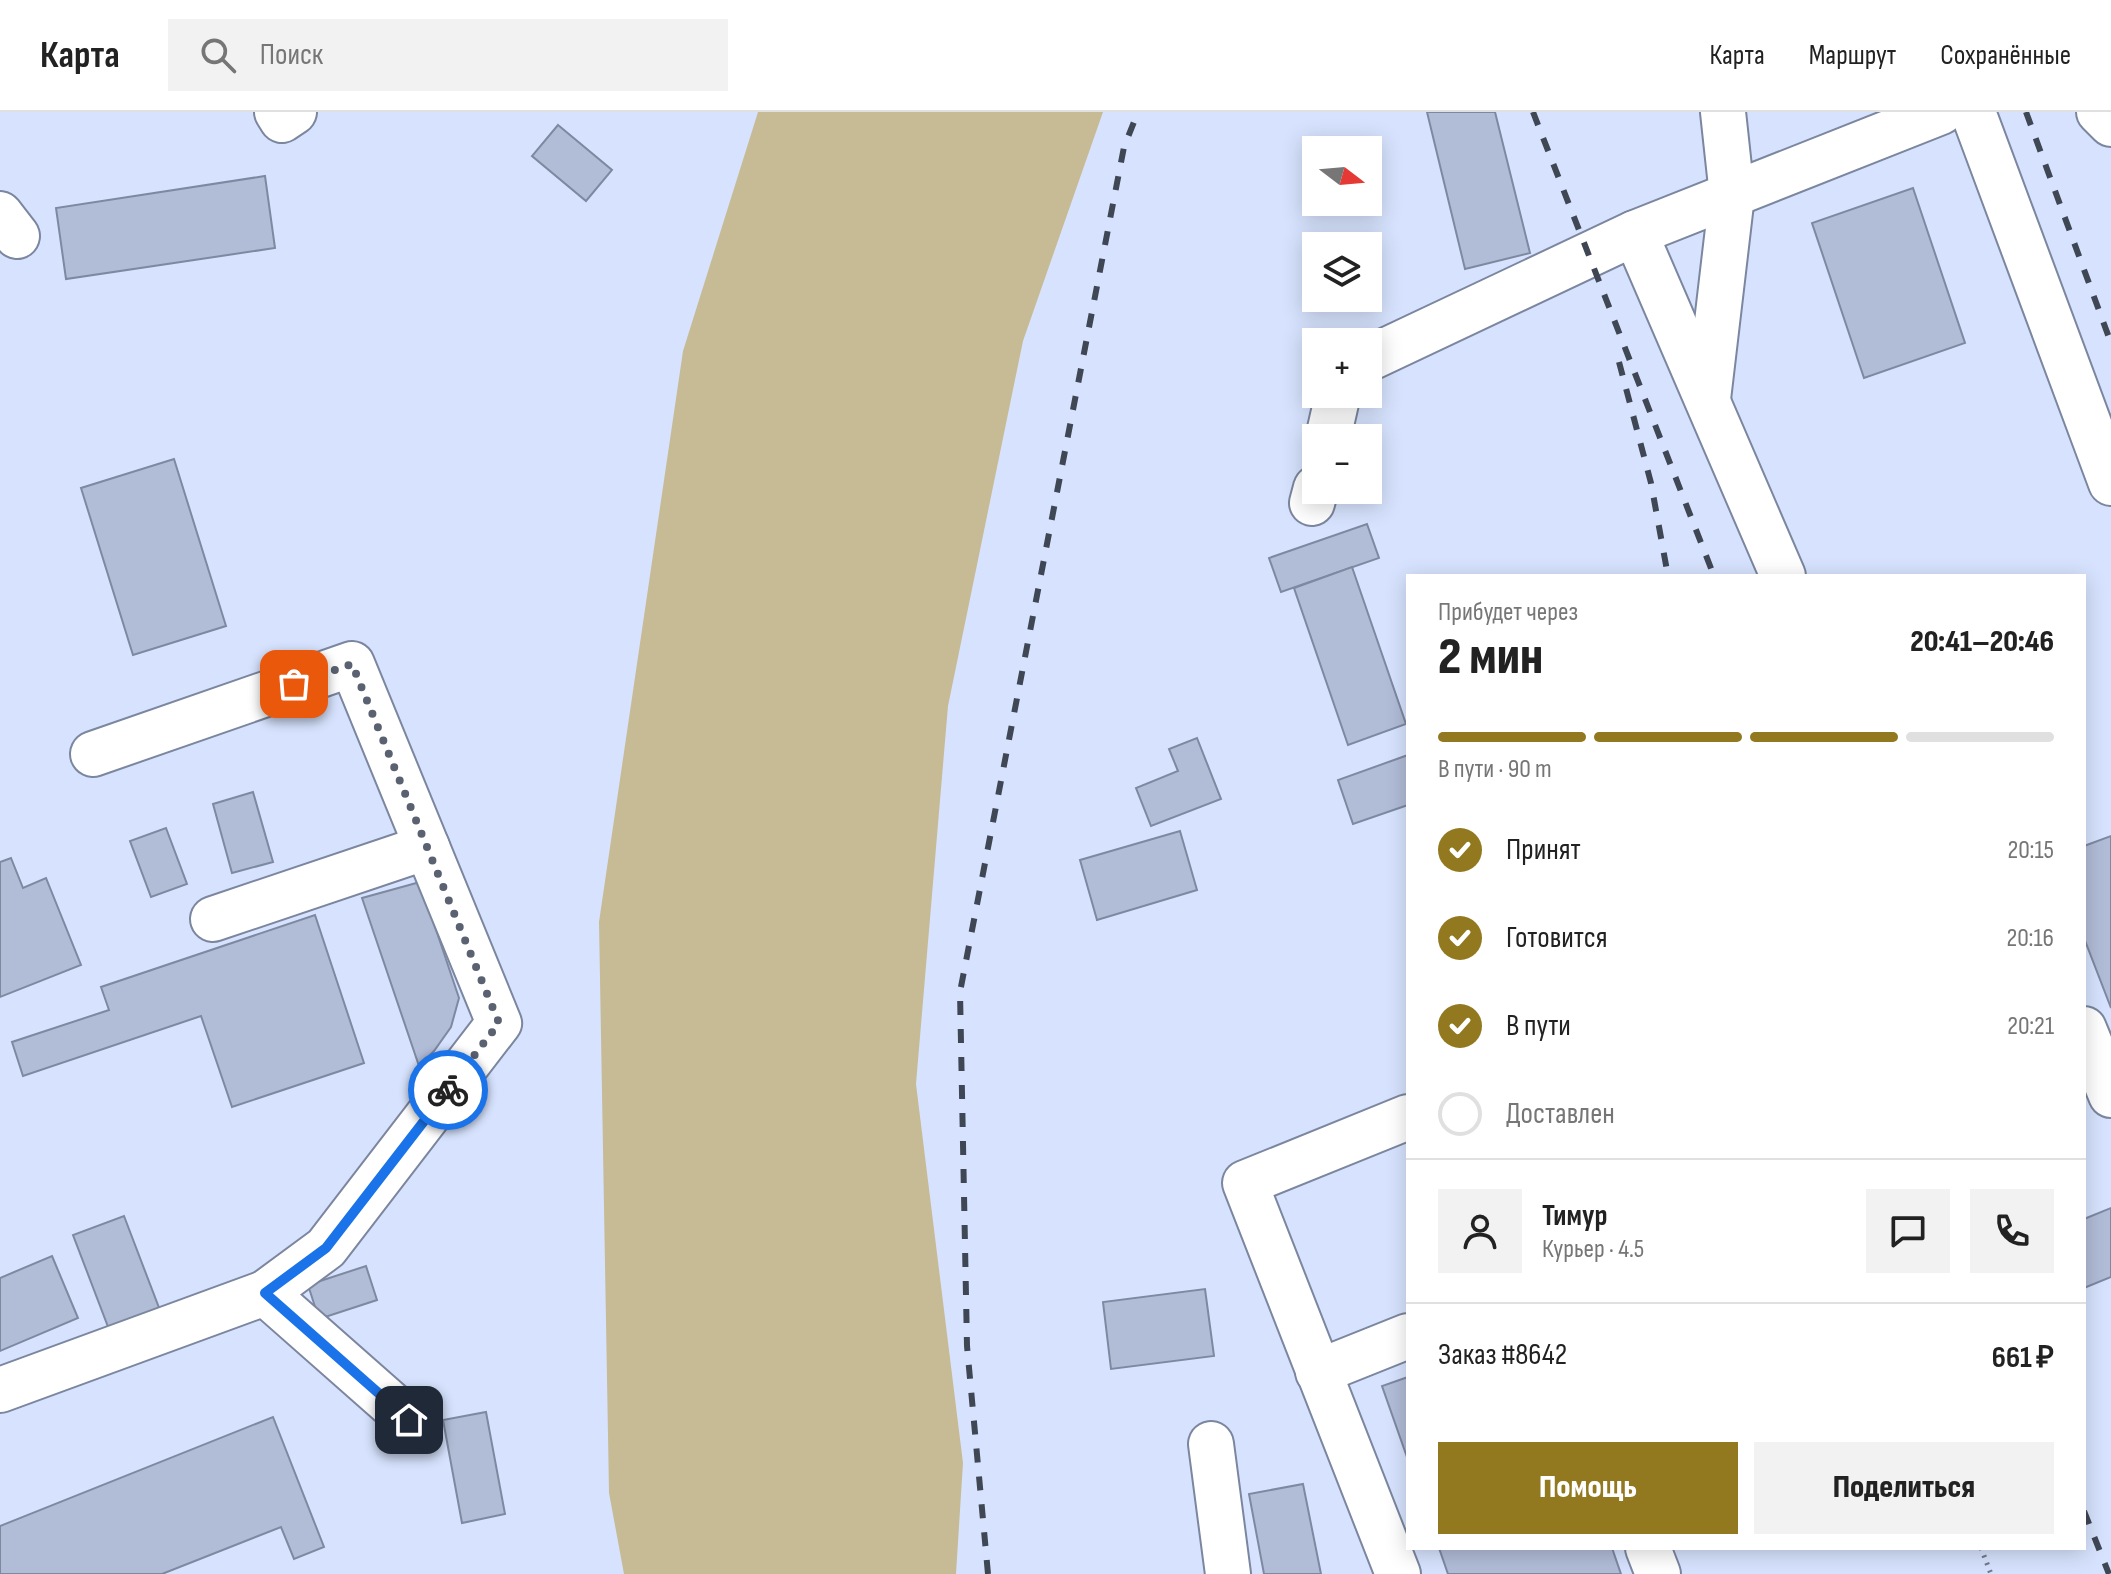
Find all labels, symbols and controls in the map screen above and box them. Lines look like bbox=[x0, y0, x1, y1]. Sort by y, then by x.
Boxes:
search box bbox=[168, 19, 728, 91]
text: Карта bbox=[40, 33, 120, 78]
icon: search bbox=[196, 33, 240, 77]
text: Поиск bbox=[260, 37, 323, 73]
text: Карта bbox=[1710, 39, 1765, 72]
text: Маршрут bbox=[1809, 39, 1896, 72]
text: Сохранённые bbox=[1940, 39, 2071, 72]
north arrow bbox=[1302, 136, 1382, 216]
map controls bbox=[1302, 136, 1382, 504]
button: layers bbox=[1302, 232, 1382, 312]
button: + bbox=[1302, 328, 1382, 408]
button: − bbox=[1302, 424, 1382, 504]
text: Прибудет через bbox=[1438, 597, 1578, 628]
text: 20:41–20:46 bbox=[1910, 624, 2054, 660]
text: 2 мин bbox=[1438, 626, 1543, 689]
pin bbox=[260, 650, 328, 718]
icon: bag bbox=[272, 662, 316, 706]
text: В пути · 90 m bbox=[1438, 754, 1552, 785]
icon: check bbox=[1438, 828, 1482, 872]
text: Принят bbox=[1506, 832, 1581, 868]
text: 20:15 bbox=[2008, 835, 2054, 866]
icon: check bbox=[1438, 916, 1482, 960]
text: Готовится bbox=[1506, 920, 1607, 956]
text: 20:16 bbox=[2007, 923, 2054, 954]
icon: check bbox=[1438, 1004, 1482, 1048]
text: В пути bbox=[1506, 1008, 1571, 1044]
text: 20:21 bbox=[2007, 1011, 2054, 1042]
courier bbox=[408, 1050, 488, 1130]
icon: bike bbox=[426, 1068, 470, 1112]
text: Доставлен bbox=[1506, 1096, 1615, 1132]
button: person bbox=[1438, 1189, 1522, 1273]
button: chat bbox=[1866, 1189, 1950, 1273]
button: phone bbox=[1970, 1189, 2054, 1273]
text: Тимур bbox=[1542, 1198, 1607, 1234]
text: Курьер · 4.5 bbox=[1542, 1234, 1644, 1265]
text: Заказ #8642 bbox=[1438, 1337, 1567, 1373]
text: 661 ₽ bbox=[1992, 1340, 2054, 1376]
pin bbox=[375, 1386, 443, 1454]
icon: home bbox=[387, 1398, 431, 1442]
button: Помощь bbox=[1438, 1442, 1738, 1534]
button: Поделиться bbox=[1754, 1442, 2054, 1534]

